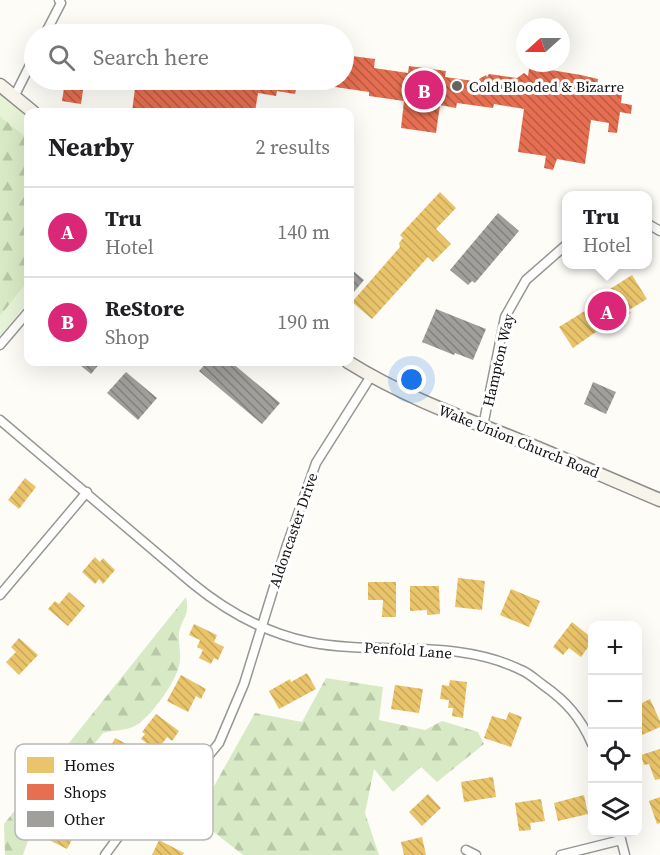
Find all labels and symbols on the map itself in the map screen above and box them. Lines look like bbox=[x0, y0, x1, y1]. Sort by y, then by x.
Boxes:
north arrow bbox=[516, 18, 570, 72]
pin: B bbox=[404, 68, 444, 112]
place label: Cold Blooded & Bizarre bbox=[469, 76, 625, 97]
marker: Cold Blooded & Bizarre bbox=[450, 79, 464, 93]
pin: A bbox=[588, 288, 626, 334]
street label: Hampton Way bbox=[477, 311, 519, 409]
your location bbox=[397, 365, 426, 394]
street label: Wake Union Church Road bbox=[435, 399, 603, 483]
street label: Aldoncaster Drive bbox=[263, 469, 323, 590]
street label: Penfold Lane bbox=[363, 636, 453, 664]
legend bbox=[15, 744, 213, 840]
text: Homes bbox=[64, 754, 115, 776]
text: Shops bbox=[64, 781, 107, 803]
text: Other bbox=[64, 808, 105, 830]

